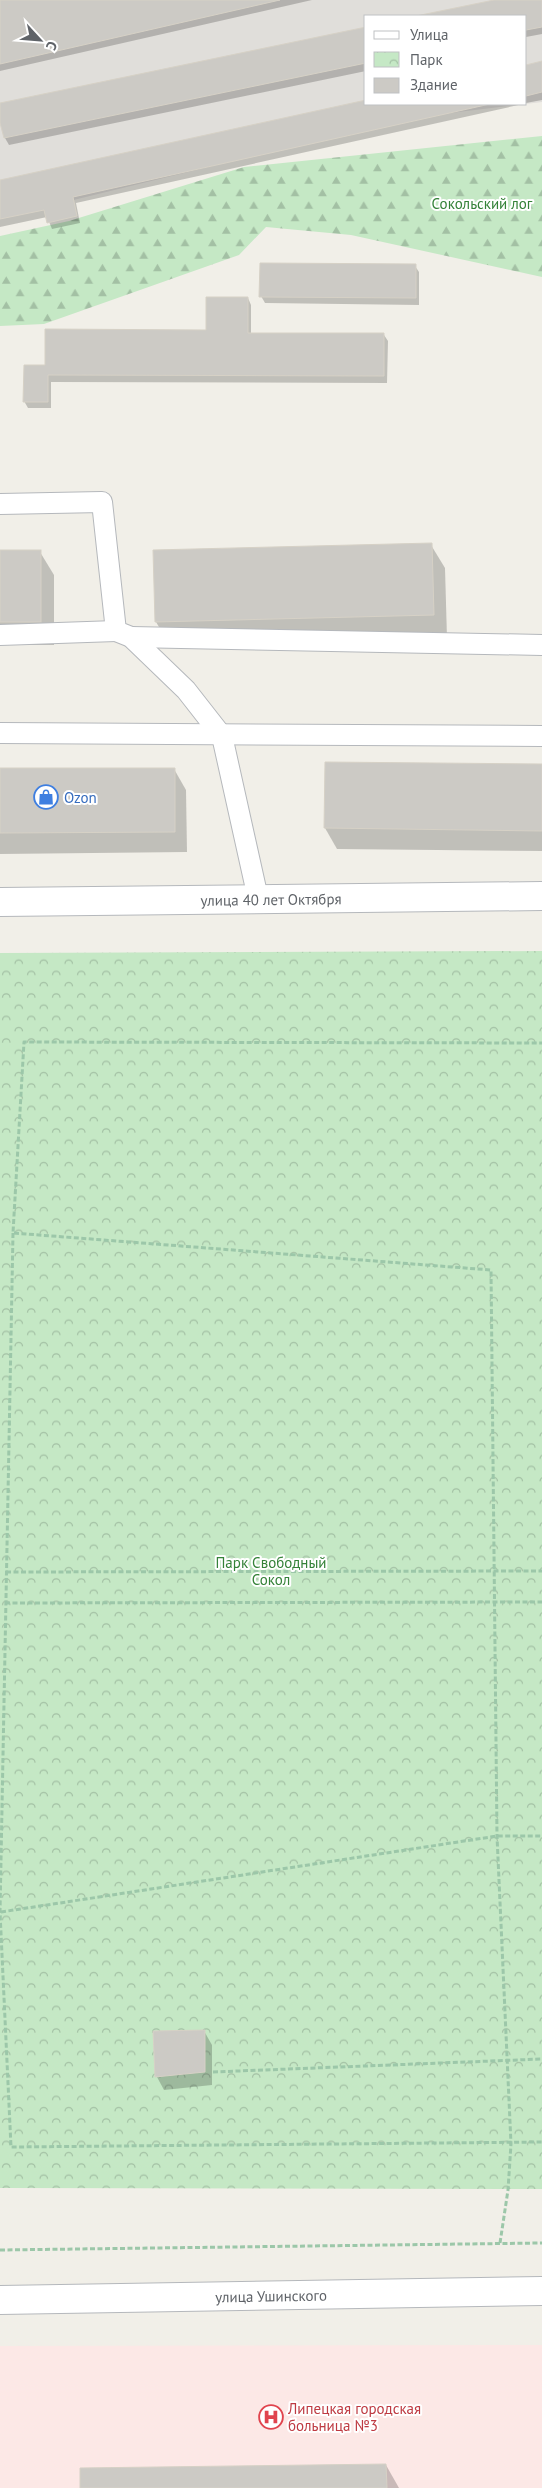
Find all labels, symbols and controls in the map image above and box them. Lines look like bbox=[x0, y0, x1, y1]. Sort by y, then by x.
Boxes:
north arrow bbox=[15, 15, 65, 65]
legend bbox=[364, 15, 527, 105]
text: Улица bbox=[410, 25, 448, 44]
text: С bbox=[42, 38, 61, 53]
text: Парк bbox=[410, 50, 443, 69]
text: Здание bbox=[410, 75, 458, 94]
park label: Сокольский лог bbox=[432, 194, 533, 213]
shop icon: Ozon bbox=[33, 784, 59, 810]
place label: Ozon bbox=[64, 788, 97, 807]
street label: улица 40 лет Октября bbox=[200, 889, 342, 909]
park label: Парк Свободный Сокол bbox=[215, 1553, 327, 1589]
street label: улица Ушинского bbox=[215, 2285, 327, 2306]
place label: Липецкая городская больница №3 bbox=[287, 2399, 421, 2435]
hospital icon: Липецкая городская больница №3 bbox=[258, 2404, 284, 2430]

